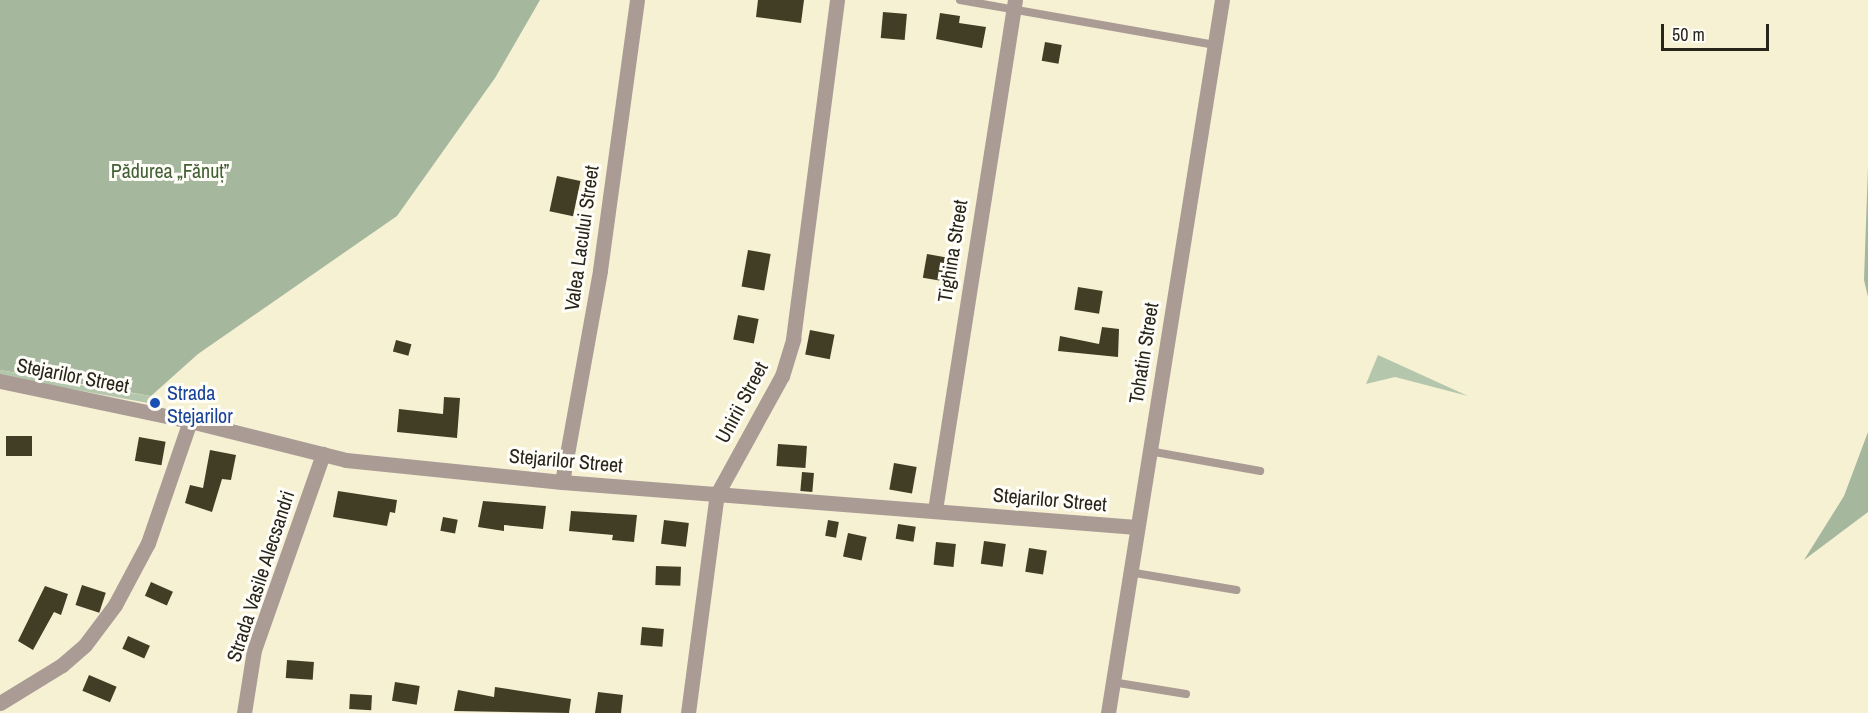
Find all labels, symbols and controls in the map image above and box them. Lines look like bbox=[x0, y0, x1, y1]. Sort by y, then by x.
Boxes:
scale bar bbox=[1664, 12, 1772, 50]
text: 50 m bbox=[1672, 22, 1705, 47]
park label: Pădurea „Fănuț” bbox=[111, 158, 229, 182]
street label: Valea Lacului Street bbox=[559, 164, 603, 312]
street label: Tighina Street bbox=[932, 198, 972, 304]
street label: Tohatin Street bbox=[1123, 301, 1163, 405]
street label: Stejarilor Street bbox=[15, 352, 131, 398]
street label: Unirii Street bbox=[710, 357, 772, 447]
place label: Strada Stejarilor bbox=[167, 380, 233, 427]
marker: Strada Stejarilor bbox=[148, 396, 162, 410]
street label: Stejarilor Street bbox=[508, 443, 624, 477]
street label: Stejarilor Street bbox=[992, 482, 1108, 516]
street label: Strada Vasile Alecsandri bbox=[221, 487, 299, 665]

